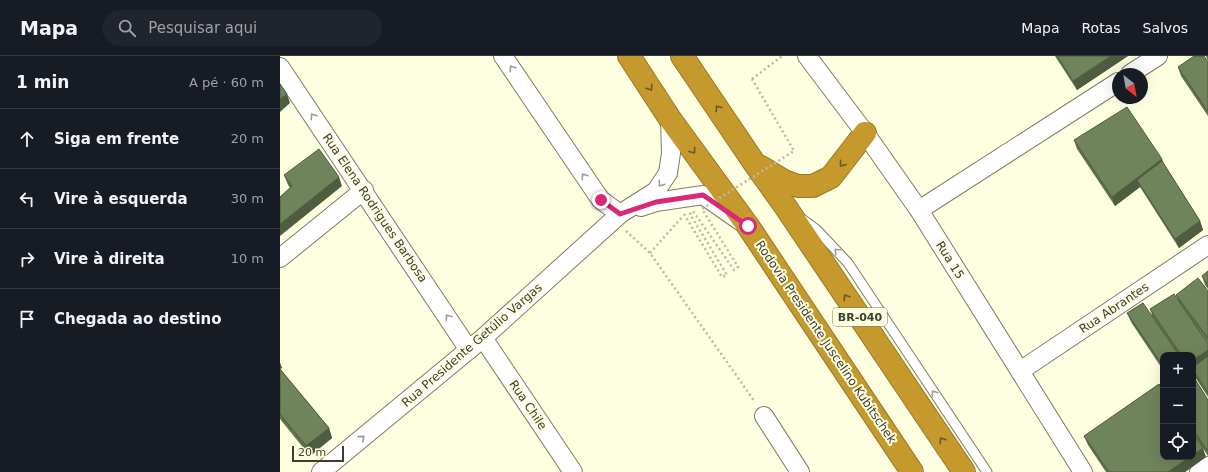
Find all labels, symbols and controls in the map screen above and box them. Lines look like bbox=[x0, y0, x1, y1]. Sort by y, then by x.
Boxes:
search box bbox=[102, 10, 382, 46]
text: Mapa bbox=[20, 17, 78, 39]
icon: search bbox=[116, 17, 138, 39]
text: Pesquisar aqui bbox=[148, 19, 257, 37]
text: Mapa bbox=[1021, 20, 1059, 36]
text: Rotas bbox=[1081, 20, 1121, 36]
text: Salvos bbox=[1143, 20, 1188, 36]
one-way arrow bbox=[509, 65, 516, 72]
north arrow bbox=[1112, 68, 1148, 104]
text: 1 min bbox=[16, 72, 69, 92]
text: A pé · 60 m bbox=[189, 75, 264, 90]
one-way arrow bbox=[645, 83, 652, 90]
one-way arrow bbox=[716, 106, 723, 113]
one-way arrow bbox=[310, 113, 318, 120]
icon: ahead bbox=[16, 128, 38, 150]
text: Siga em frente bbox=[54, 130, 179, 148]
text: 20 m bbox=[231, 131, 264, 146]
street label: Rua Elena Rodrigues Barbosa bbox=[320, 131, 430, 285]
one-way arrow bbox=[688, 146, 695, 153]
one-way arrow bbox=[839, 160, 846, 167]
one-way arrow bbox=[581, 173, 589, 180]
one-way arrow bbox=[659, 179, 666, 186]
icon: left bbox=[16, 188, 38, 210]
text: Vire à esquerda bbox=[54, 190, 188, 208]
text: 30 m bbox=[231, 191, 264, 206]
route end bbox=[592, 191, 610, 209]
route start bbox=[739, 217, 757, 235]
street label: Rodovia Presidente Juscelino Kubitschek bbox=[753, 238, 899, 446]
street label: Rua 15 bbox=[933, 239, 967, 281]
icon: right bbox=[16, 248, 38, 270]
one-way arrow bbox=[834, 248, 842, 256]
text: Vire à direita bbox=[54, 250, 165, 268]
text: 10 m bbox=[231, 251, 264, 266]
street label: Rua Presidente Getúlio Vargas bbox=[399, 280, 545, 410]
street label: Rua Abrantes bbox=[1077, 280, 1151, 336]
one-way arrow bbox=[844, 294, 851, 301]
icon: arrive bbox=[16, 308, 38, 330]
road number: BR-040 bbox=[833, 308, 887, 326]
text: Chegada ao destino bbox=[54, 310, 222, 328]
one-way arrow bbox=[445, 314, 452, 321]
map controls bbox=[1160, 352, 1196, 460]
button: + bbox=[1160, 352, 1196, 388]
street label: Rua Chile bbox=[506, 378, 550, 432]
button: − bbox=[1160, 388, 1196, 424]
one-way arrow bbox=[931, 390, 939, 397]
button: locate bbox=[1160, 424, 1196, 460]
one-way arrow bbox=[357, 436, 364, 443]
one-way arrow bbox=[940, 437, 947, 444]
scale bar bbox=[292, 444, 344, 463]
text: 20 m bbox=[298, 446, 326, 459]

